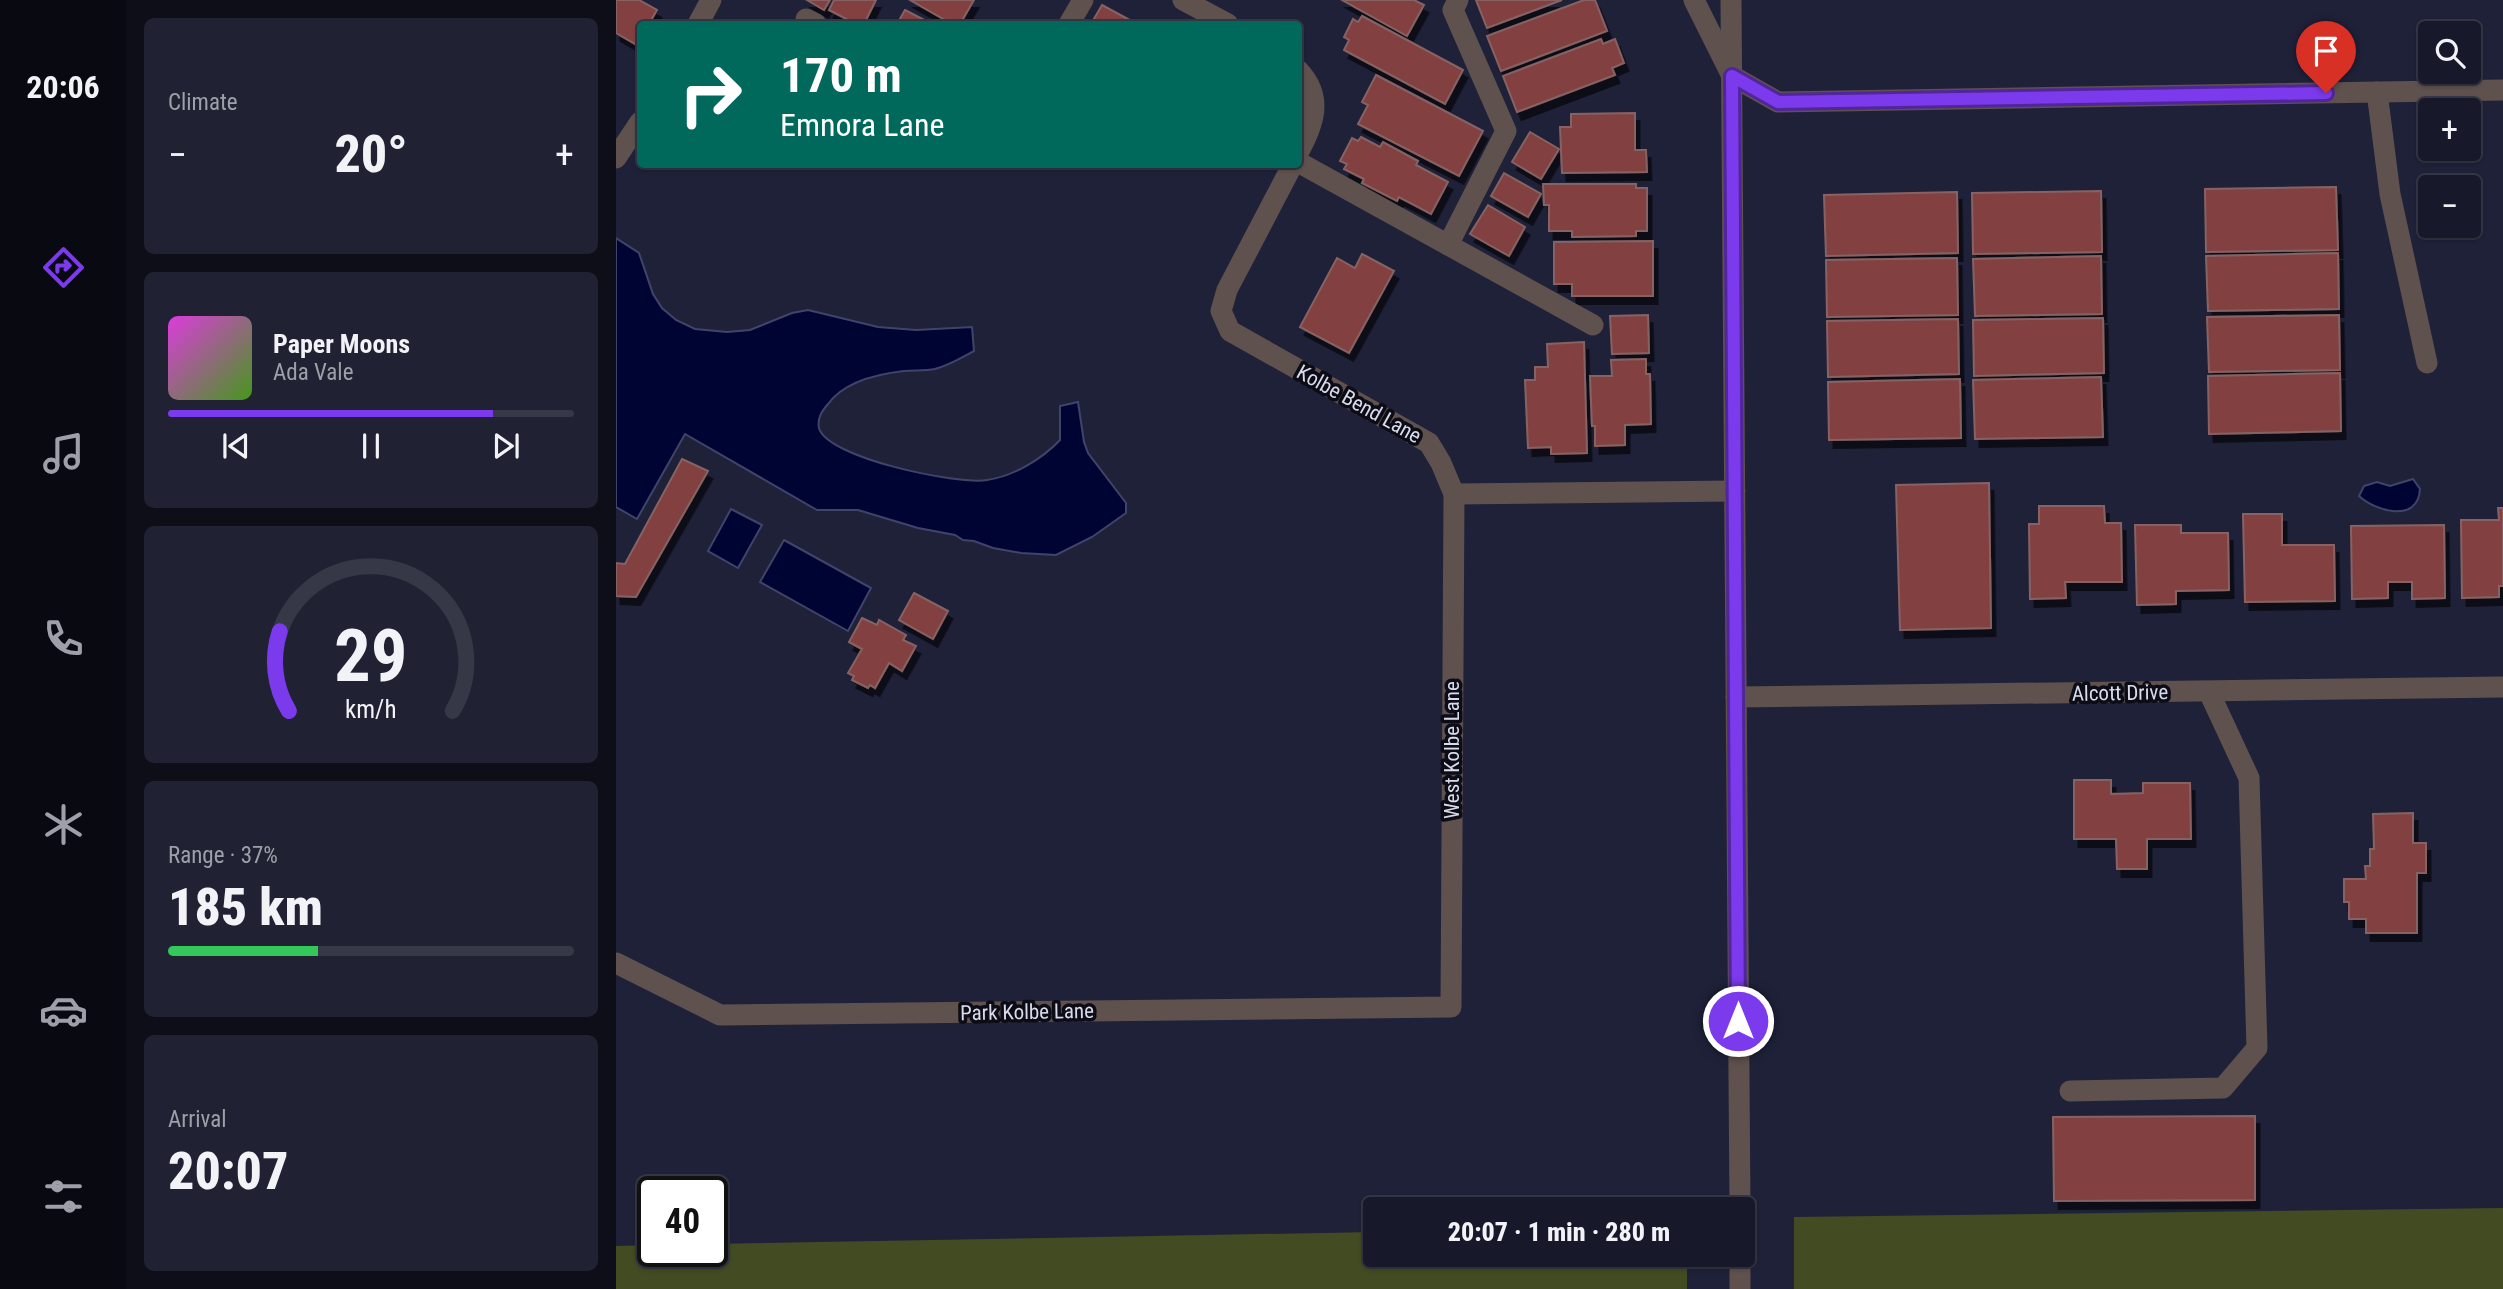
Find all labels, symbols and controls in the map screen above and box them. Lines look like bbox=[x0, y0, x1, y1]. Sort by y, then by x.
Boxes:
pin bbox=[2296, 21, 2356, 93]
map controls bbox=[2418, 21, 2481, 238]
button: search bbox=[2418, 21, 2481, 84]
icon: arrive bbox=[2307, 32, 2345, 70]
text: 170 m bbox=[780, 47, 902, 104]
icon: right bbox=[665, 49, 756, 140]
text: 20:06 bbox=[26, 68, 100, 106]
text: Climate bbox=[168, 89, 238, 116]
button: + bbox=[2418, 98, 2481, 161]
text: Emnora Lane bbox=[780, 106, 944, 144]
text: 20° bbox=[334, 124, 408, 185]
text: − bbox=[168, 133, 187, 177]
text: + bbox=[555, 133, 574, 177]
button: − bbox=[2418, 175, 2481, 238]
icon: directions bbox=[39, 243, 88, 292]
text: Paper Moons bbox=[273, 329, 410, 359]
text: Ada Vale bbox=[273, 359, 353, 386]
street label: Kolbe Bend Lane bbox=[1293, 360, 1425, 448]
icon: previous bbox=[217, 427, 255, 465]
icon: pause bbox=[352, 427, 390, 465]
icon: next bbox=[487, 427, 525, 465]
icon: music bbox=[39, 429, 88, 478]
text: 29 bbox=[334, 613, 408, 699]
icon: phone bbox=[39, 614, 88, 663]
street label: Alcott Drive bbox=[2072, 680, 2169, 706]
street label: West Kolbe Lane bbox=[1440, 681, 1464, 819]
text: km/h bbox=[345, 694, 397, 723]
icon: climate bbox=[39, 800, 88, 849]
text: Range · 37% bbox=[168, 842, 278, 869]
text: 185 km bbox=[168, 877, 323, 938]
position arrow bbox=[1701, 984, 1775, 1058]
icon: car bbox=[39, 986, 88, 1035]
street label: Park Kolbe Lane bbox=[960, 999, 1094, 1025]
text: Arrival bbox=[168, 1106, 227, 1133]
text: 20:07 bbox=[168, 1141, 288, 1202]
icon: filters bbox=[39, 1172, 88, 1221]
speed limit sign: 40 bbox=[637, 1176, 728, 1267]
text: 20:07 · 1 min · 280 m bbox=[1448, 1217, 1670, 1247]

